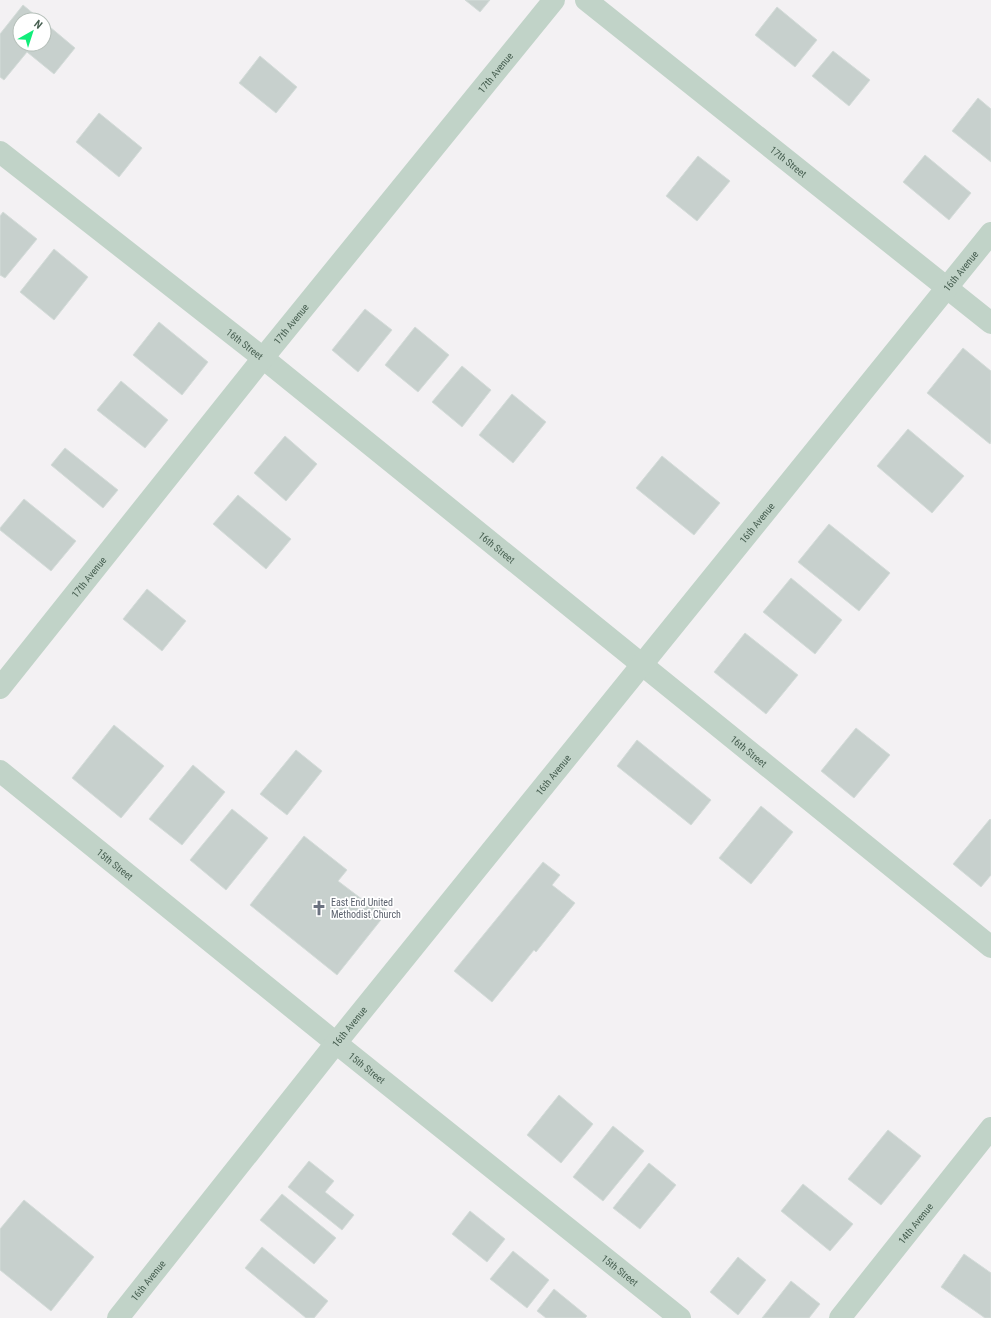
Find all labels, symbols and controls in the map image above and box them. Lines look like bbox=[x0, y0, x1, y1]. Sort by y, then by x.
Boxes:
north arrow bbox=[12, 12, 52, 52]
text: N bbox=[31, 17, 45, 32]
street label: 17th Avenue bbox=[475, 50, 515, 95]
street label: 17th Street bbox=[768, 144, 809, 179]
street label: 16th Avenue bbox=[941, 248, 980, 293]
street label: 17th Avenue bbox=[271, 301, 311, 346]
street label: 16th Street bbox=[224, 326, 265, 362]
street label: 16th Avenue bbox=[737, 500, 777, 545]
street label: 16th Street bbox=[477, 529, 517, 565]
street label: 17th Avenue bbox=[69, 554, 108, 599]
street label: 16th Street bbox=[728, 733, 769, 769]
street label: 16th Avenue bbox=[533, 752, 573, 797]
street label: 15th Street bbox=[95, 846, 135, 882]
place label: East End United Methodist Church bbox=[331, 897, 401, 920]
church icon: East End United Methodist Church bbox=[310, 899, 328, 917]
street label: 16th Avenue bbox=[330, 1004, 369, 1049]
street label: 15th Street bbox=[347, 1050, 387, 1086]
street label: 14th Avenue bbox=[896, 1201, 935, 1246]
street label: 15th Street bbox=[600, 1252, 641, 1288]
street label: 16th Avenue bbox=[128, 1258, 167, 1303]

